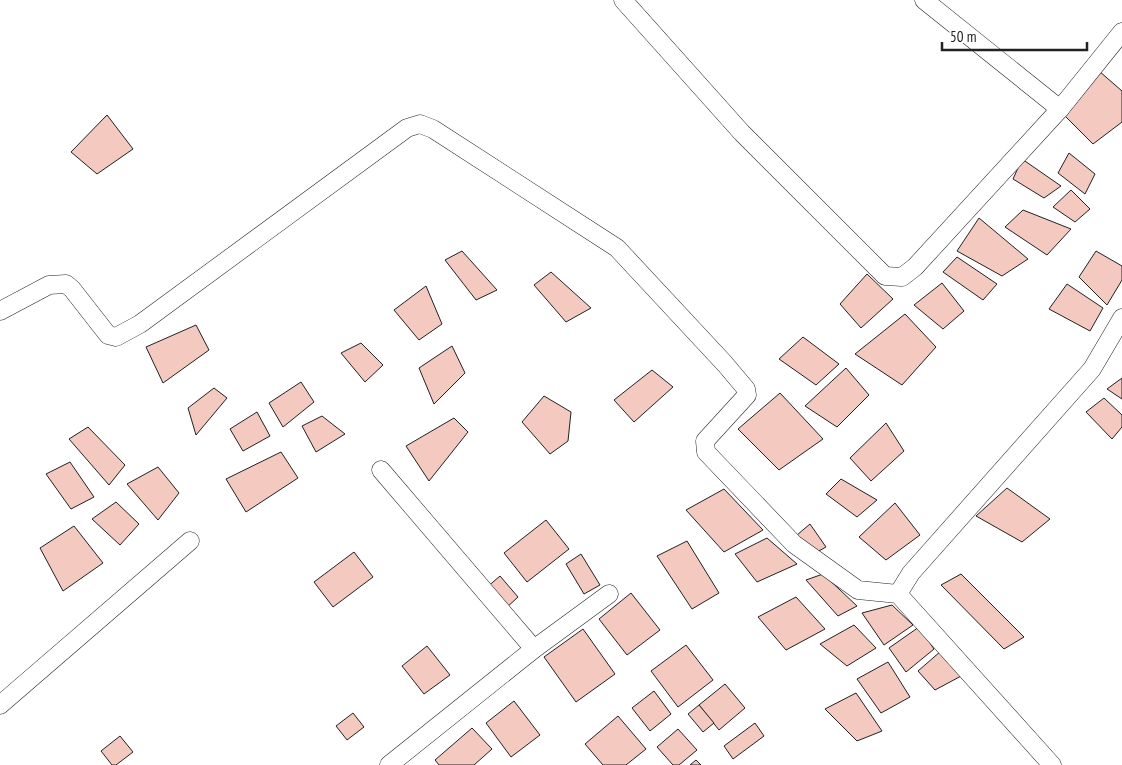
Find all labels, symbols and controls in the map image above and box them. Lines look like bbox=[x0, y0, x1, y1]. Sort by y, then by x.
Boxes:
scale bar bbox=[942, 20, 1087, 52]
text: 50 m bbox=[950, 27, 976, 46]

